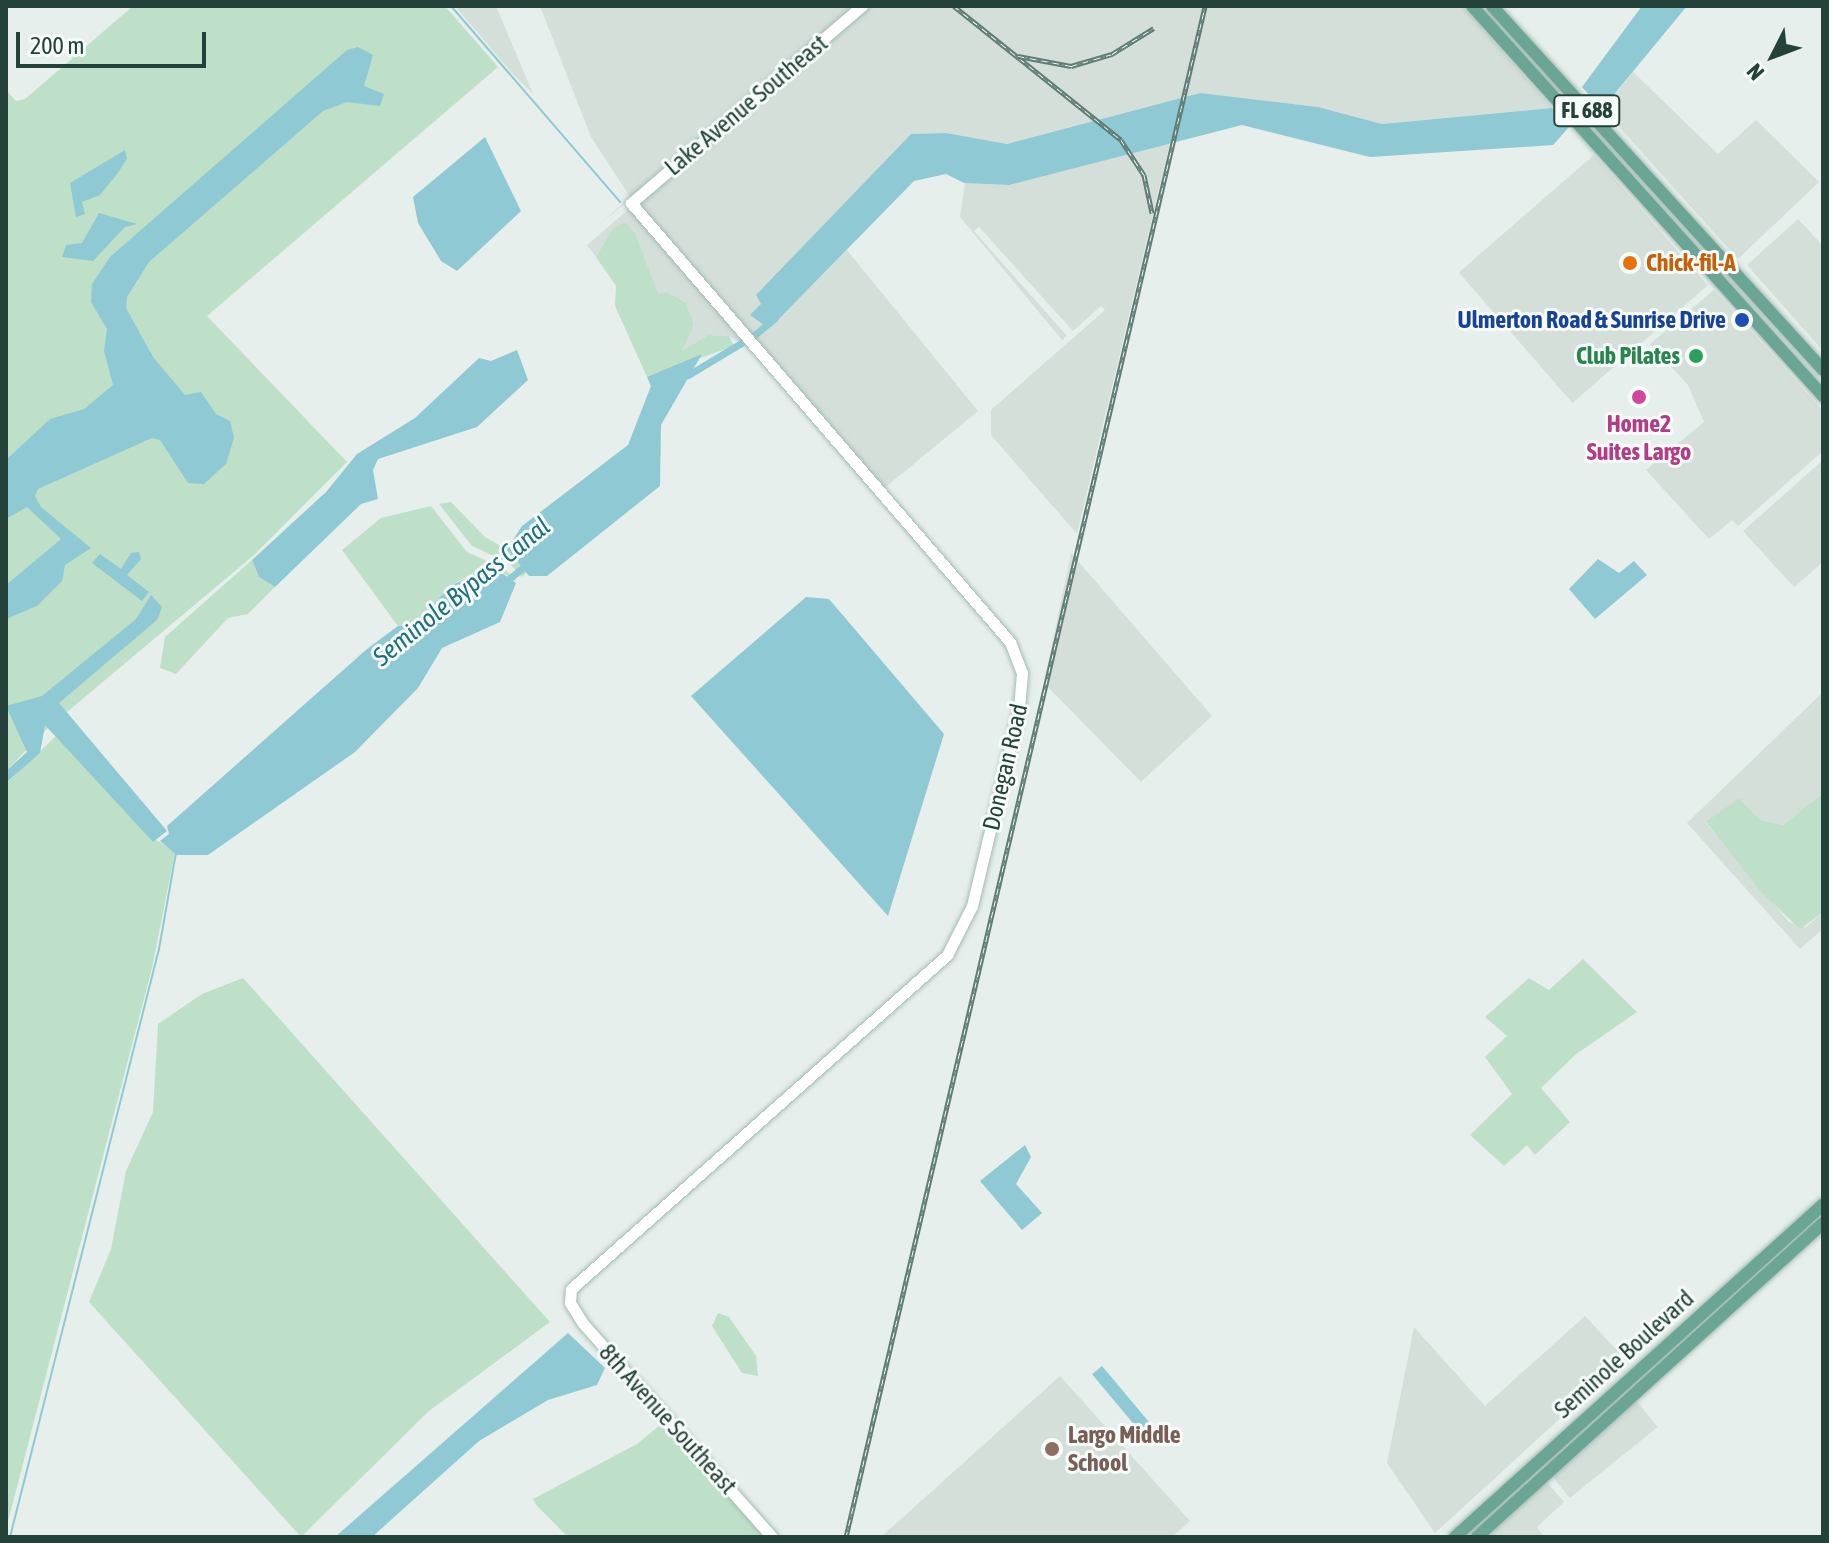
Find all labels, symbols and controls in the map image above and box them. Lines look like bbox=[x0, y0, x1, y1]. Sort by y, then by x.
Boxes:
scale bar bbox=[20, 16, 210, 66]
north arrow bbox=[1733, 16, 1813, 96]
street label: Lake Avenue Southeast bbox=[659, 29, 833, 181]
text: 200 m bbox=[30, 32, 84, 59]
text: N bbox=[1741, 59, 1769, 86]
road number: FL 688 bbox=[1553, 93, 1621, 129]
place label: Chick-fil-A bbox=[1646, 249, 1736, 277]
marker: Chick-fil-A bbox=[1621, 254, 1639, 272]
place label: Ulmerton Road & Sunrise Drive bbox=[1458, 306, 1726, 334]
marker: Ulmerton Road & Sunrise Drive bbox=[1733, 311, 1751, 329]
place label: Club Pilates bbox=[1576, 342, 1680, 370]
marker: Club Pilates bbox=[1687, 347, 1705, 365]
marker: Home2 Suites Largo bbox=[1630, 388, 1648, 406]
place label: Home2 Suites Largo bbox=[1587, 410, 1691, 466]
water label: Seminole Bypass Canal bbox=[367, 511, 557, 673]
street label: Donegan Road bbox=[976, 701, 1034, 833]
street label: Seminole Boulevard bbox=[1548, 1284, 1700, 1424]
street label: 8th Avenue Southeast bbox=[593, 1338, 743, 1500]
place label: Largo Middle School bbox=[1068, 1421, 1181, 1477]
marker: Largo Middle School bbox=[1043, 1440, 1061, 1458]

